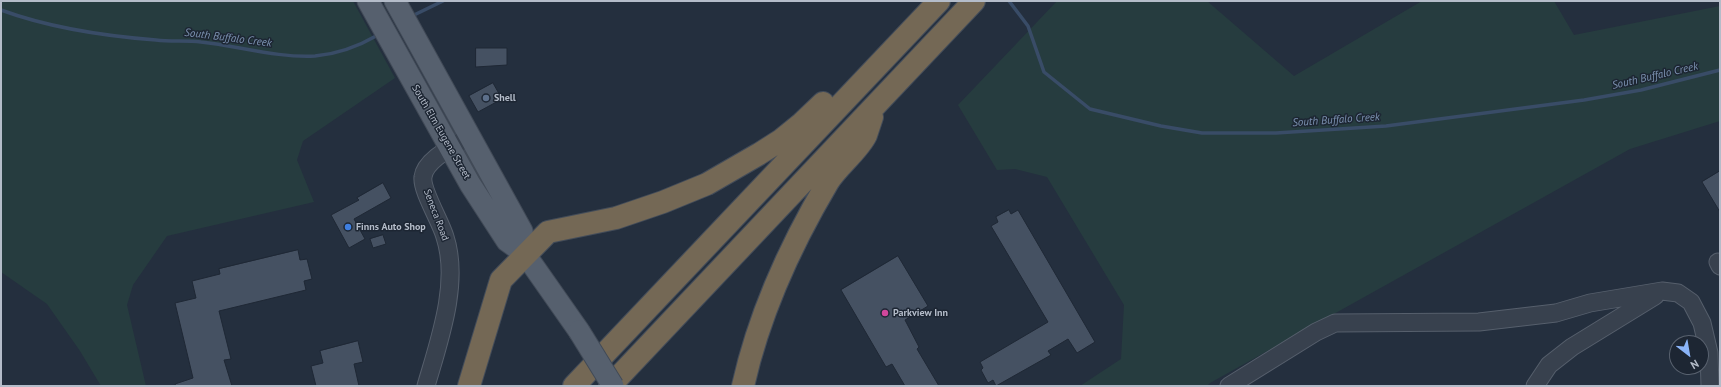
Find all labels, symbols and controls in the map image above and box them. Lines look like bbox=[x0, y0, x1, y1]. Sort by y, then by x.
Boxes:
water label: South Buffalo Creek bbox=[184, 26, 272, 50]
water label: South Buffalo Creek bbox=[1611, 60, 1699, 92]
street label: South Elm Eugene Street bbox=[409, 83, 473, 181]
place label: Shell bbox=[494, 92, 516, 104]
marker: Shell bbox=[481, 93, 491, 103]
water label: South Buffalo Creek bbox=[1292, 110, 1380, 130]
street label: Seneca Road bbox=[421, 188, 451, 242]
place label: Finns Auto Shop bbox=[356, 221, 426, 233]
marker: Finns Auto Shop bbox=[343, 222, 353, 232]
place label: Parkview Inn bbox=[893, 307, 948, 319]
marker: Parkview Inn bbox=[880, 308, 890, 318]
north arrow bbox=[1669, 335, 1709, 375]
text: N bbox=[1688, 357, 1701, 372]

